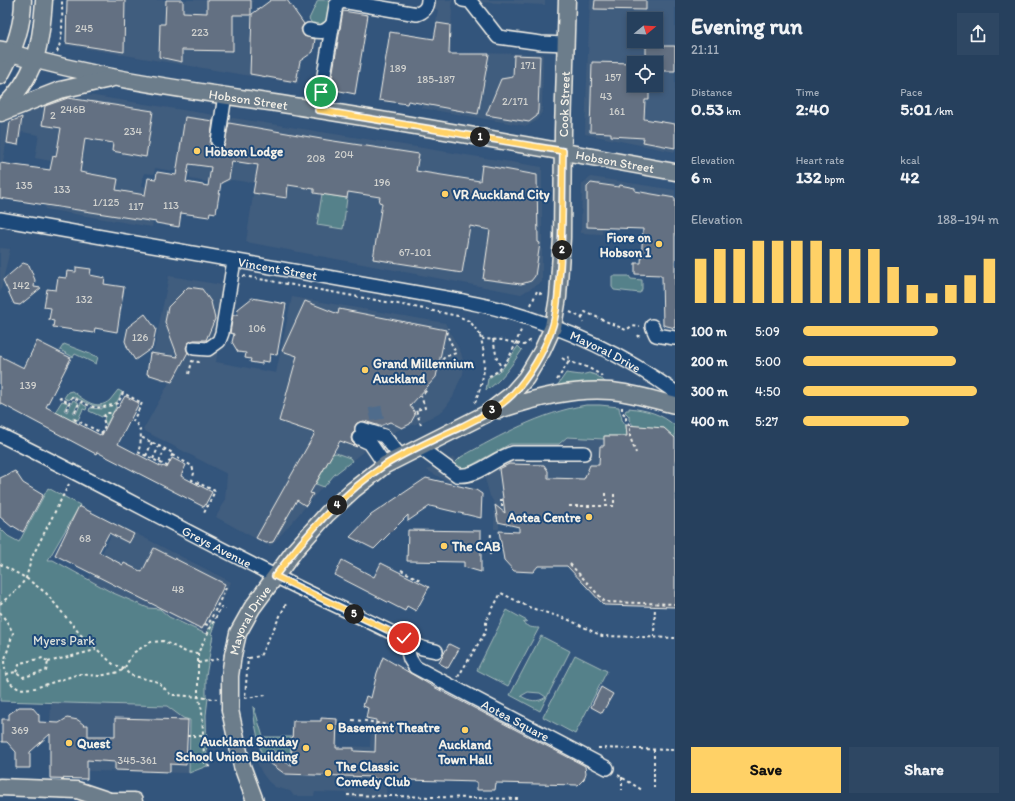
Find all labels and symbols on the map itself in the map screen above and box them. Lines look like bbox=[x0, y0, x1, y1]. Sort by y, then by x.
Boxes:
north arrow bbox=[627, 12, 663, 48]
house number: 245 bbox=[75, 22, 93, 35]
house number: 223 bbox=[191, 26, 209, 39]
house number: 171 bbox=[520, 59, 536, 72]
house number: 189 bbox=[390, 62, 407, 75]
street label: Cook Street bbox=[556, 71, 573, 137]
house number: 157 bbox=[605, 71, 622, 84]
house number: 185-187 bbox=[417, 73, 455, 86]
pin bbox=[304, 75, 338, 109]
street label: Hobson Street bbox=[208, 86, 289, 113]
house number: 43 bbox=[600, 90, 612, 103]
house number: 2/171 bbox=[502, 95, 528, 108]
house number: 246B bbox=[60, 103, 86, 116]
house number: 161 bbox=[609, 105, 625, 118]
house number: 2 bbox=[50, 109, 56, 122]
house number: 234 bbox=[124, 125, 143, 138]
pin: 1 bbox=[470, 127, 490, 147]
place label: Hobson Lodge bbox=[205, 144, 283, 160]
marker: Hobson Lodge bbox=[192, 146, 202, 156]
street label: Hobson Street bbox=[574, 147, 656, 176]
house number: 204 bbox=[334, 148, 354, 161]
house number: 208 bbox=[307, 152, 325, 165]
house number: 196 bbox=[374, 176, 391, 189]
house number: 135 bbox=[16, 179, 33, 192]
house number: 133 bbox=[53, 183, 71, 196]
place label: VR Auckland City bbox=[453, 187, 551, 203]
marker: VR Auckland City bbox=[440, 189, 450, 199]
house number: 1/125 bbox=[93, 196, 119, 209]
house number: 113 bbox=[163, 199, 179, 212]
house number: 117 bbox=[128, 200, 144, 213]
place label: Fiore on Hobson 1 bbox=[600, 230, 652, 260]
marker: Fiore on Hobson 1 bbox=[654, 239, 664, 249]
pin: 2 bbox=[552, 240, 572, 260]
house number: 67-101 bbox=[399, 246, 431, 259]
street label: Vincent Street bbox=[237, 254, 319, 283]
house number: 142 bbox=[12, 279, 30, 292]
house number: 132 bbox=[76, 293, 93, 306]
house number: 106 bbox=[248, 322, 266, 335]
street label: Mayoral Drive bbox=[568, 328, 643, 376]
house number: 126 bbox=[132, 331, 149, 344]
place label: Grand Millennium Auckland bbox=[372, 356, 474, 386]
marker: Grand Millennium Auckland bbox=[360, 365, 370, 375]
house number: 139 bbox=[20, 379, 37, 392]
pin: 3 bbox=[482, 400, 502, 420]
pin: 4 bbox=[327, 495, 347, 515]
place label: Aotea Centre bbox=[507, 510, 581, 525]
marker: Aotea Centre bbox=[584, 512, 594, 522]
street label: Greys Avenue bbox=[179, 523, 254, 571]
house number: 68 bbox=[79, 532, 91, 545]
place label: The CAB bbox=[451, 539, 501, 554]
marker: The CAB bbox=[439, 541, 449, 551]
house number: 48 bbox=[172, 583, 184, 596]
street label: Mayoral Drive bbox=[226, 583, 274, 656]
pin: 5 bbox=[344, 604, 364, 624]
pin bbox=[387, 621, 421, 655]
park label: Myers Park bbox=[33, 633, 95, 648]
street label: Aotea Square bbox=[479, 696, 552, 744]
place label: Basement Theatre bbox=[338, 720, 440, 735]
marker: Basement Theatre bbox=[325, 722, 335, 732]
house number: 369 bbox=[11, 724, 29, 737]
marker: Auckland Town Hall bbox=[460, 725, 470, 735]
place label: Auckland Sunday School Union Building bbox=[176, 734, 299, 765]
place label: Quest bbox=[77, 736, 111, 751]
place label: Auckland Town Hall bbox=[437, 737, 492, 767]
marker: Quest bbox=[64, 738, 74, 748]
marker: Auckland Sunday School Union Building bbox=[301, 743, 311, 753]
house number: 345-361 bbox=[117, 754, 157, 767]
place label: The Classic Comedy Club bbox=[335, 759, 410, 790]
marker: The Classic Comedy Club bbox=[323, 768, 333, 778]

